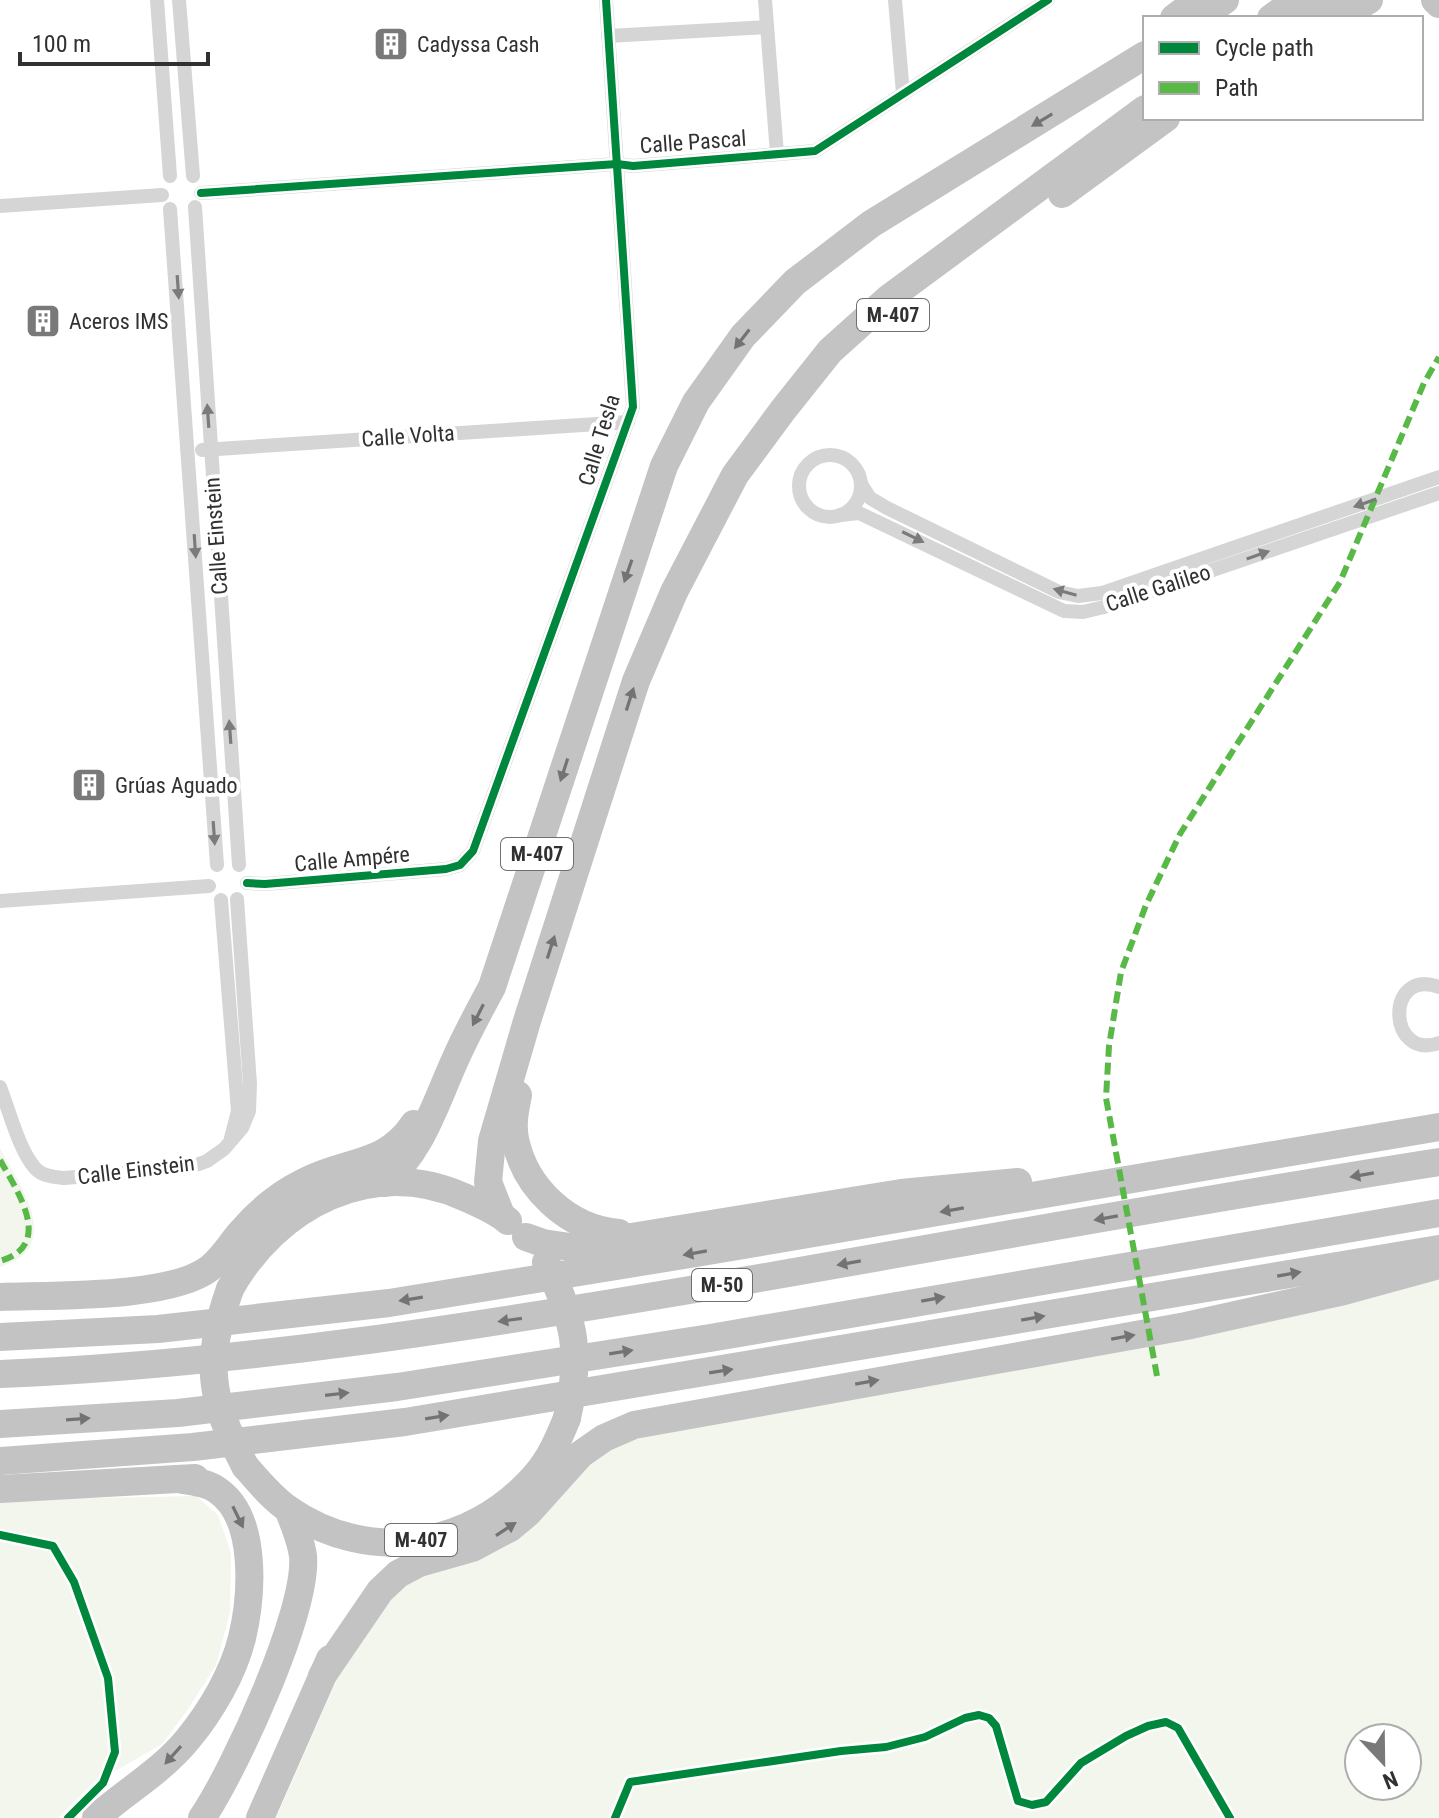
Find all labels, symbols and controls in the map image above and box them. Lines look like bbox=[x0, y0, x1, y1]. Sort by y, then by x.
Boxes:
scale bar bbox=[20, 16, 208, 66]
legend bbox=[1143, 16, 1423, 120]
building icon: Cadyssa Cash bbox=[372, 25, 410, 63]
text: 100 m bbox=[32, 30, 91, 58]
place label: Cadyssa Cash bbox=[417, 32, 539, 57]
text: Cycle path bbox=[1215, 34, 1314, 62]
text: Path bbox=[1215, 74, 1258, 102]
one-way arrow bbox=[1031, 113, 1053, 127]
street label: Calle Pascal bbox=[639, 126, 747, 158]
one-way arrow bbox=[171, 275, 184, 300]
road number: M-407 bbox=[857, 299, 929, 331]
building icon: Aceros IMS bbox=[24, 302, 62, 340]
place label: Aceros IMS bbox=[69, 309, 168, 334]
one-way arrow bbox=[734, 329, 750, 349]
street label: Calle Tesla bbox=[573, 391, 625, 489]
one-way arrow bbox=[201, 403, 214, 428]
street label: Calle Volta bbox=[361, 420, 455, 452]
street label: Calle Einstein bbox=[199, 476, 233, 596]
one-way arrow bbox=[1353, 497, 1377, 509]
one-way arrow bbox=[901, 530, 924, 544]
one-way arrow bbox=[189, 534, 202, 559]
one-way arrow bbox=[1247, 548, 1271, 560]
one-way arrow bbox=[622, 559, 634, 583]
street label: Calle Galileo bbox=[1103, 559, 1213, 617]
one-way arrow bbox=[1053, 585, 1077, 598]
one-way arrow bbox=[624, 687, 637, 711]
one-way arrow bbox=[223, 719, 236, 744]
one-way arrow bbox=[557, 759, 570, 783]
building icon: Grúas Aguado bbox=[70, 766, 108, 804]
place label: Grúas Aguado bbox=[115, 773, 238, 798]
one-way arrow bbox=[208, 821, 221, 846]
road number: M-407 bbox=[501, 838, 573, 870]
street label: Calle Ampére bbox=[293, 842, 411, 876]
one-way arrow bbox=[545, 935, 558, 959]
one-way arrow bbox=[471, 1004, 484, 1027]
street label: Calle Einstein bbox=[76, 1150, 196, 1190]
one-way arrow bbox=[1349, 1169, 1374, 1182]
one-way arrow bbox=[939, 1205, 964, 1217]
one-way arrow bbox=[1093, 1213, 1118, 1225]
one-way arrow bbox=[682, 1248, 707, 1260]
one-way arrow bbox=[837, 1257, 862, 1269]
one-way arrow bbox=[1277, 1268, 1302, 1280]
road number: M-50 bbox=[692, 1269, 752, 1301]
one-way arrow bbox=[921, 1292, 946, 1305]
one-way arrow bbox=[398, 1293, 423, 1306]
one-way arrow bbox=[1021, 1311, 1046, 1324]
one-way arrow bbox=[498, 1315, 523, 1327]
one-way arrow bbox=[1111, 1330, 1136, 1342]
one-way arrow bbox=[609, 1345, 634, 1357]
one-way arrow bbox=[709, 1364, 734, 1376]
one-way arrow bbox=[855, 1376, 880, 1388]
one-way arrow bbox=[324, 1387, 349, 1400]
one-way arrow bbox=[425, 1410, 450, 1423]
one-way arrow bbox=[66, 1412, 91, 1425]
one-way arrow bbox=[231, 1506, 245, 1529]
one-way arrow bbox=[496, 1522, 517, 1537]
road number: M-407 bbox=[385, 1524, 457, 1556]
north arrow bbox=[1343, 1722, 1423, 1802]
one-way arrow bbox=[165, 1745, 183, 1764]
text: N bbox=[1379, 1766, 1401, 1794]

